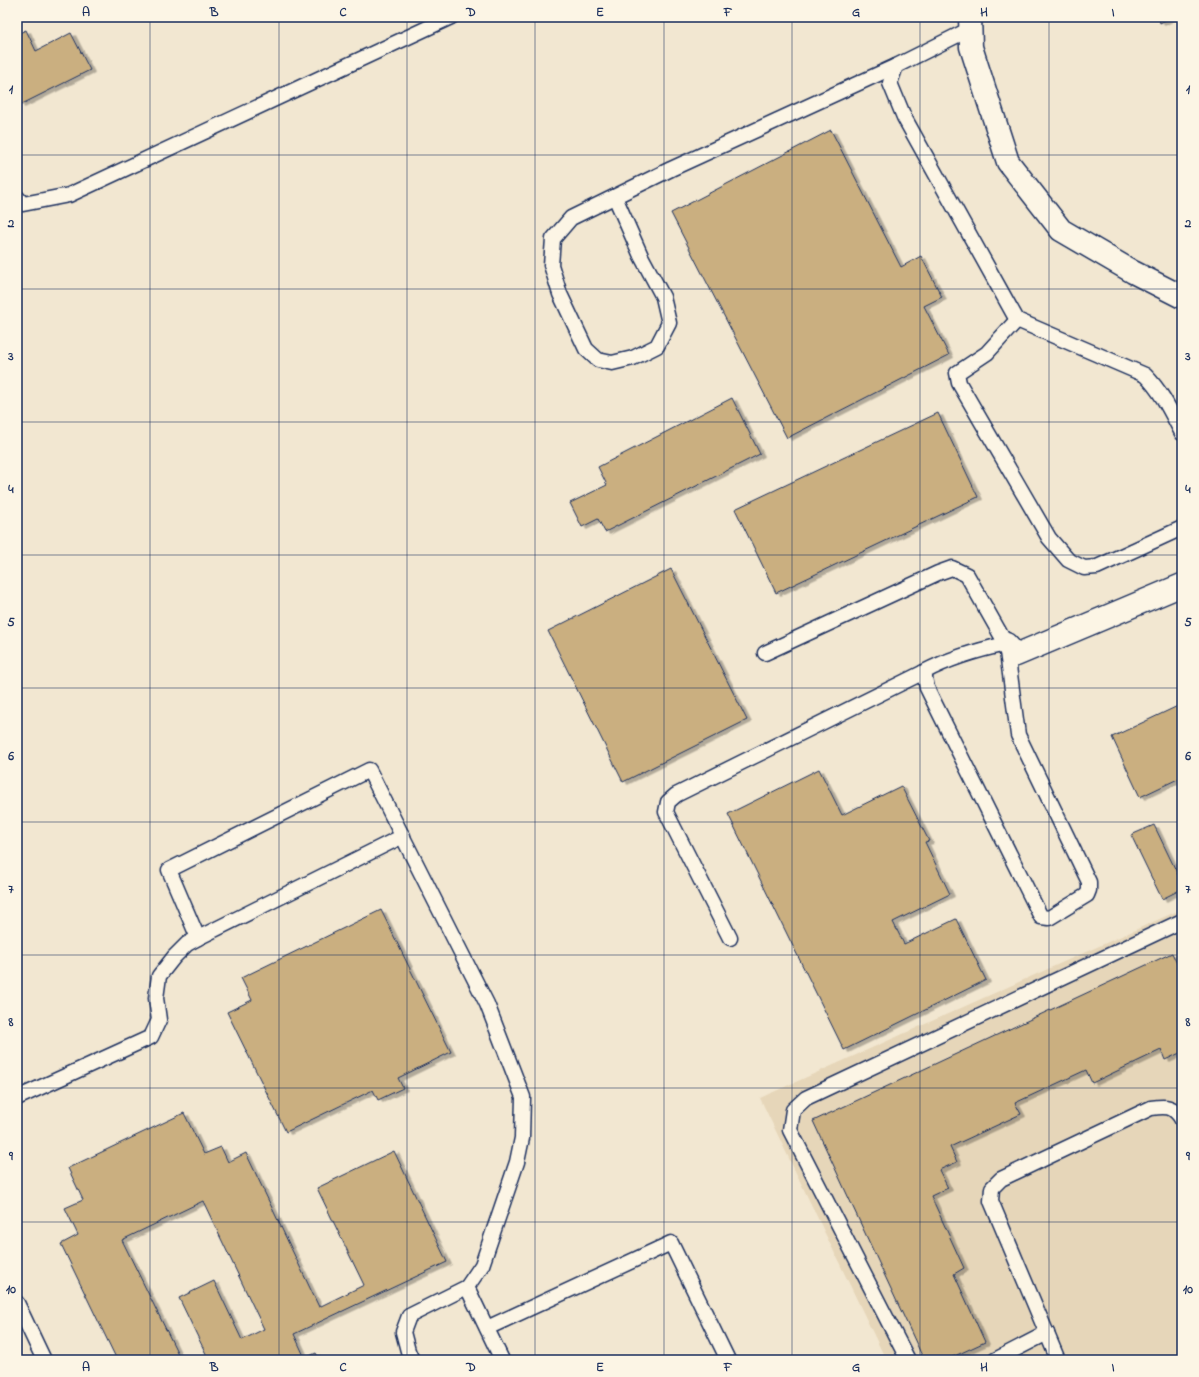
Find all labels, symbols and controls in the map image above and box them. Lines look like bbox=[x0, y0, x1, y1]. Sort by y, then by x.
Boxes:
text: A bbox=[82, 3, 90, 22]
text: B bbox=[209, 3, 219, 22]
text: C bbox=[339, 3, 347, 22]
text: D bbox=[465, 3, 476, 22]
text: E bbox=[596, 3, 604, 22]
text: F bbox=[723, 3, 733, 22]
text: G bbox=[852, 3, 860, 22]
text: H bbox=[980, 3, 988, 22]
text: I bbox=[1111, 3, 1115, 22]
text: 1 bbox=[9, 80, 14, 99]
text: 1 bbox=[1186, 80, 1191, 99]
text: 2 bbox=[7, 214, 15, 233]
text: 2 bbox=[1184, 214, 1192, 233]
text: 3 bbox=[7, 347, 14, 366]
text: 3 bbox=[1184, 347, 1191, 366]
text: 4 bbox=[7, 480, 14, 499]
text: 4 bbox=[1184, 480, 1191, 499]
text: 5 bbox=[7, 613, 15, 632]
text: 5 bbox=[1184, 613, 1192, 632]
text: 6 bbox=[7, 747, 14, 766]
text: 6 bbox=[1184, 747, 1191, 766]
text: 7 bbox=[8, 880, 14, 899]
text: 7 bbox=[1185, 880, 1191, 899]
text: 8 bbox=[8, 1013, 14, 1032]
text: 8 bbox=[1185, 1013, 1191, 1032]
text: 9 bbox=[8, 1147, 14, 1166]
text: 9 bbox=[1185, 1147, 1191, 1166]
text: 10 bbox=[6, 1280, 16, 1299]
text: 10 bbox=[1183, 1280, 1193, 1299]
text: A bbox=[82, 1358, 90, 1377]
text: B bbox=[209, 1358, 219, 1377]
text: C bbox=[339, 1358, 347, 1377]
text: D bbox=[465, 1358, 476, 1377]
text: E bbox=[596, 1358, 604, 1377]
text: F bbox=[723, 1358, 733, 1377]
text: G bbox=[852, 1358, 860, 1377]
text: H bbox=[980, 1358, 988, 1377]
text: I bbox=[1111, 1358, 1115, 1377]

